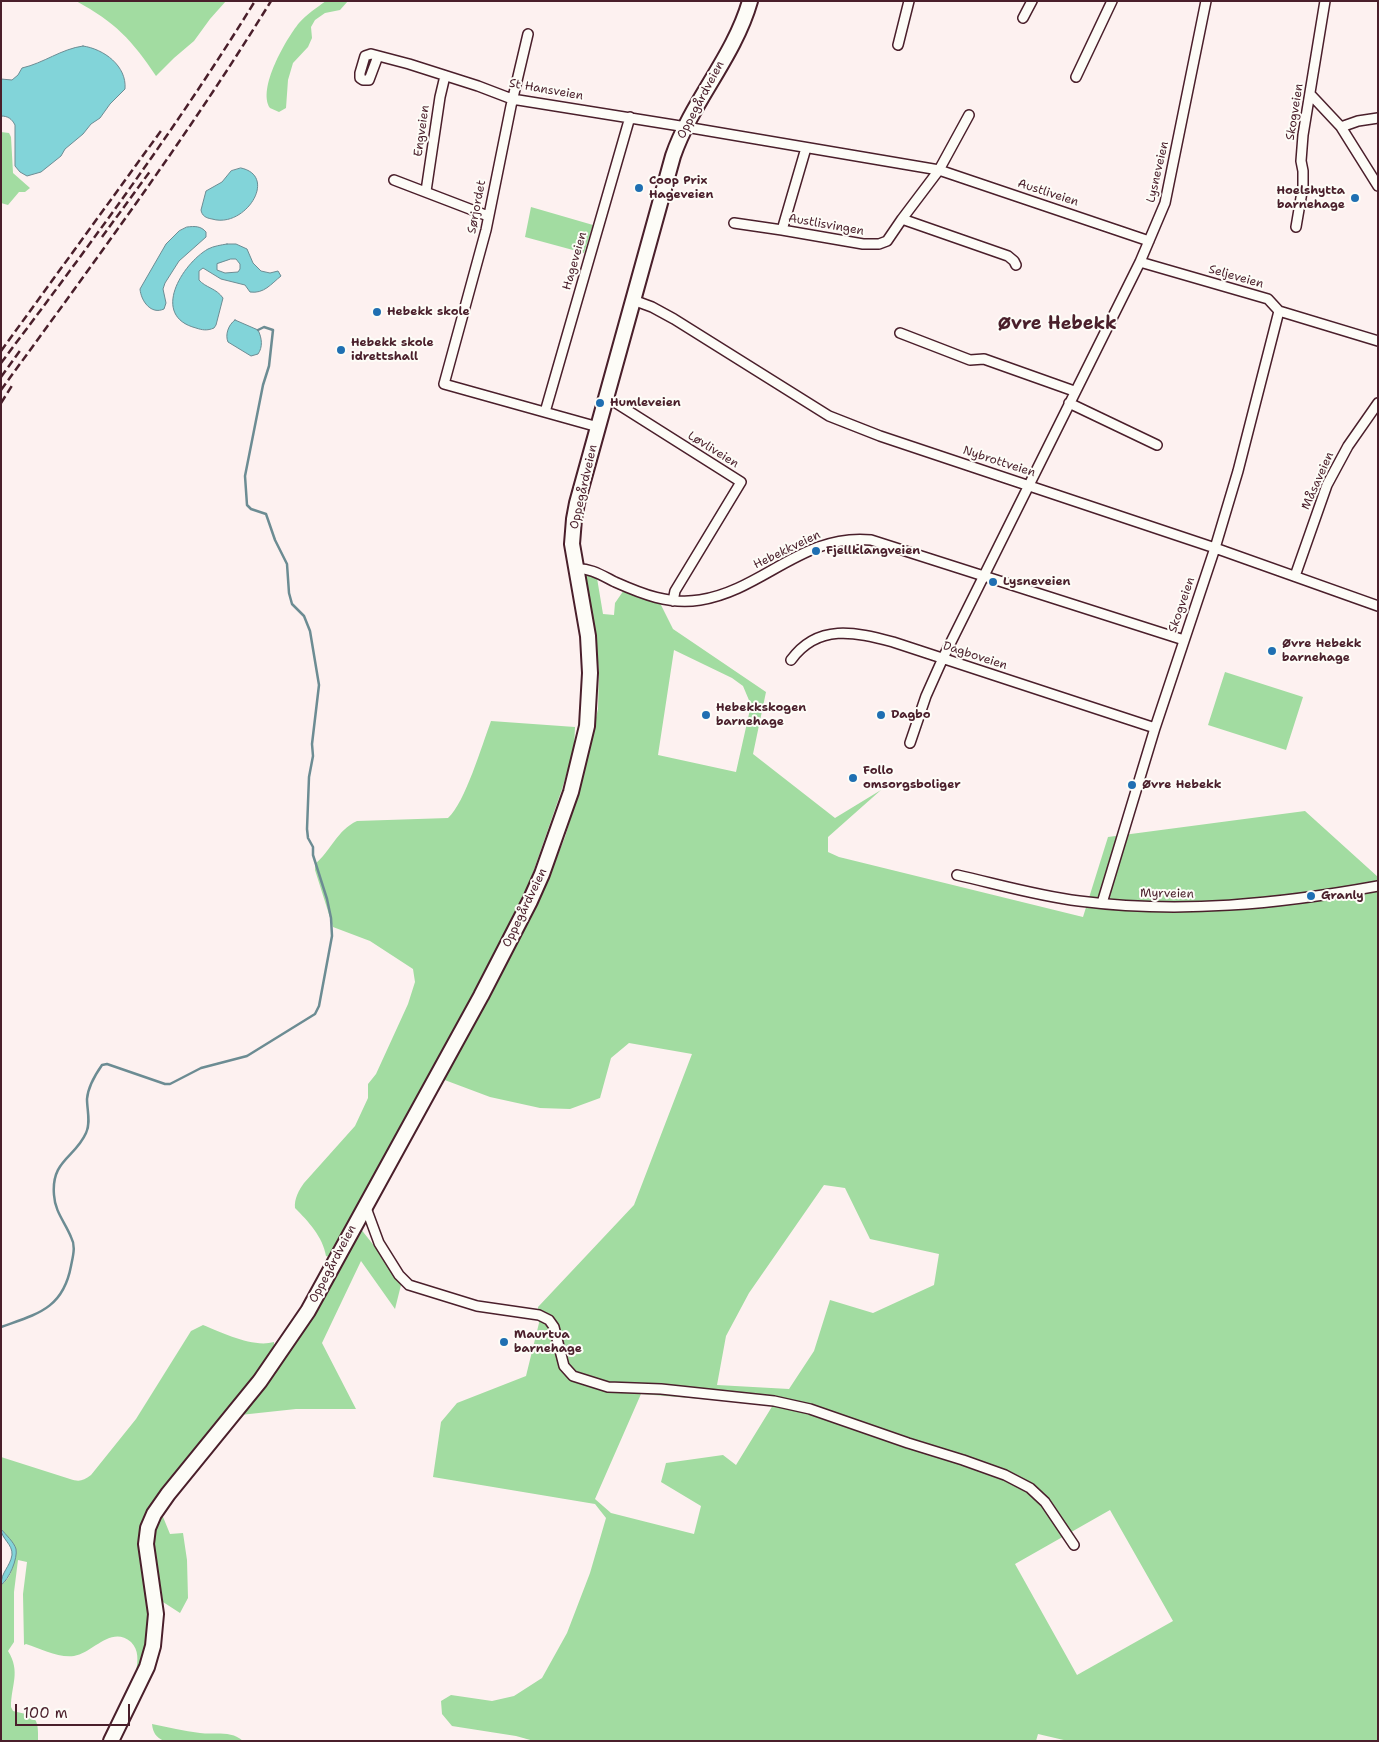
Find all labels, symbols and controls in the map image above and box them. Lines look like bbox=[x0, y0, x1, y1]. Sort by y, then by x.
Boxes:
street label: Oppegårdveien bbox=[674, 59, 728, 141]
street label: St Hansveien bbox=[508, 76, 584, 104]
street label: Skogveien bbox=[1283, 83, 1307, 141]
street label: Engveien bbox=[411, 104, 433, 158]
street label: Lysneveien bbox=[1144, 140, 1172, 204]
place label: Coop Prix Hageveien bbox=[649, 174, 713, 202]
street label: Austliveien bbox=[1016, 176, 1080, 210]
street label: Sørjordet bbox=[465, 179, 489, 235]
marker: Coop Prix Hageveien bbox=[633, 182, 645, 194]
place label: Hoelshytta barnehage bbox=[1276, 184, 1345, 212]
marker: Hoelshytta barnehage bbox=[1349, 192, 1361, 204]
street label: Austlisvingen bbox=[787, 211, 865, 239]
street label: Hageveien bbox=[560, 230, 590, 292]
street label: Seljeveien bbox=[1207, 262, 1265, 292]
place label: Hebekk skole bbox=[387, 305, 470, 319]
marker: Hebekk skole bbox=[371, 306, 383, 318]
district label: Øvre Hebekk bbox=[997, 313, 1117, 335]
place label: Hebekk skole idrettshall bbox=[351, 336, 434, 364]
marker: Hebekk skole idrettshall bbox=[335, 344, 347, 356]
place label: Humleveien bbox=[610, 396, 681, 410]
marker: Humleveien bbox=[594, 397, 606, 409]
street label: Løvliveien bbox=[685, 429, 741, 471]
street label: Oppegårdveien bbox=[567, 443, 601, 531]
street label: Nybrottveien bbox=[961, 443, 1037, 481]
street label: Måsaveien bbox=[1299, 450, 1337, 512]
street label: Hebekkveien bbox=[751, 528, 823, 572]
place label: Fjellklangveien bbox=[826, 544, 920, 558]
marker: Fjellklangveien bbox=[810, 545, 822, 557]
place label: Lysneveien bbox=[1003, 575, 1071, 589]
street label: Skogveien bbox=[1166, 575, 1198, 635]
marker: Lysneveien bbox=[987, 576, 999, 588]
place label: Øvre Hebekk barnehage bbox=[1282, 637, 1361, 665]
street label: Dagboveien bbox=[941, 639, 1009, 673]
marker: Øvre Hebekk barnehage bbox=[1266, 645, 1278, 657]
place label: Hebekkskogen barnehage bbox=[716, 701, 806, 729]
place label: Dagbo bbox=[891, 708, 931, 722]
marker: Hebekkskogen barnehage bbox=[700, 709, 712, 721]
marker: Dagbo bbox=[875, 709, 887, 721]
place label: Follo omsorgsboliger bbox=[863, 764, 961, 792]
marker: Follo omsorgsboliger bbox=[847, 772, 859, 784]
place label: Øvre Hebekk bbox=[1142, 778, 1221, 792]
marker: Øvre Hebekk bbox=[1126, 779, 1138, 791]
street label: Oppegårdveien bbox=[500, 866, 550, 950]
street label: Myrveien bbox=[1140, 886, 1194, 902]
place label: Granly bbox=[1321, 889, 1364, 903]
marker: Granly bbox=[1305, 890, 1317, 902]
street label: Oppegårdveien bbox=[306, 1223, 360, 1305]
place label: Maurtua barnehage bbox=[514, 1328, 582, 1356]
marker: Maurtua barnehage bbox=[498, 1336, 510, 1348]
scale bar bbox=[18, 1694, 132, 1726]
text: 100 m bbox=[23, 1703, 68, 1723]

